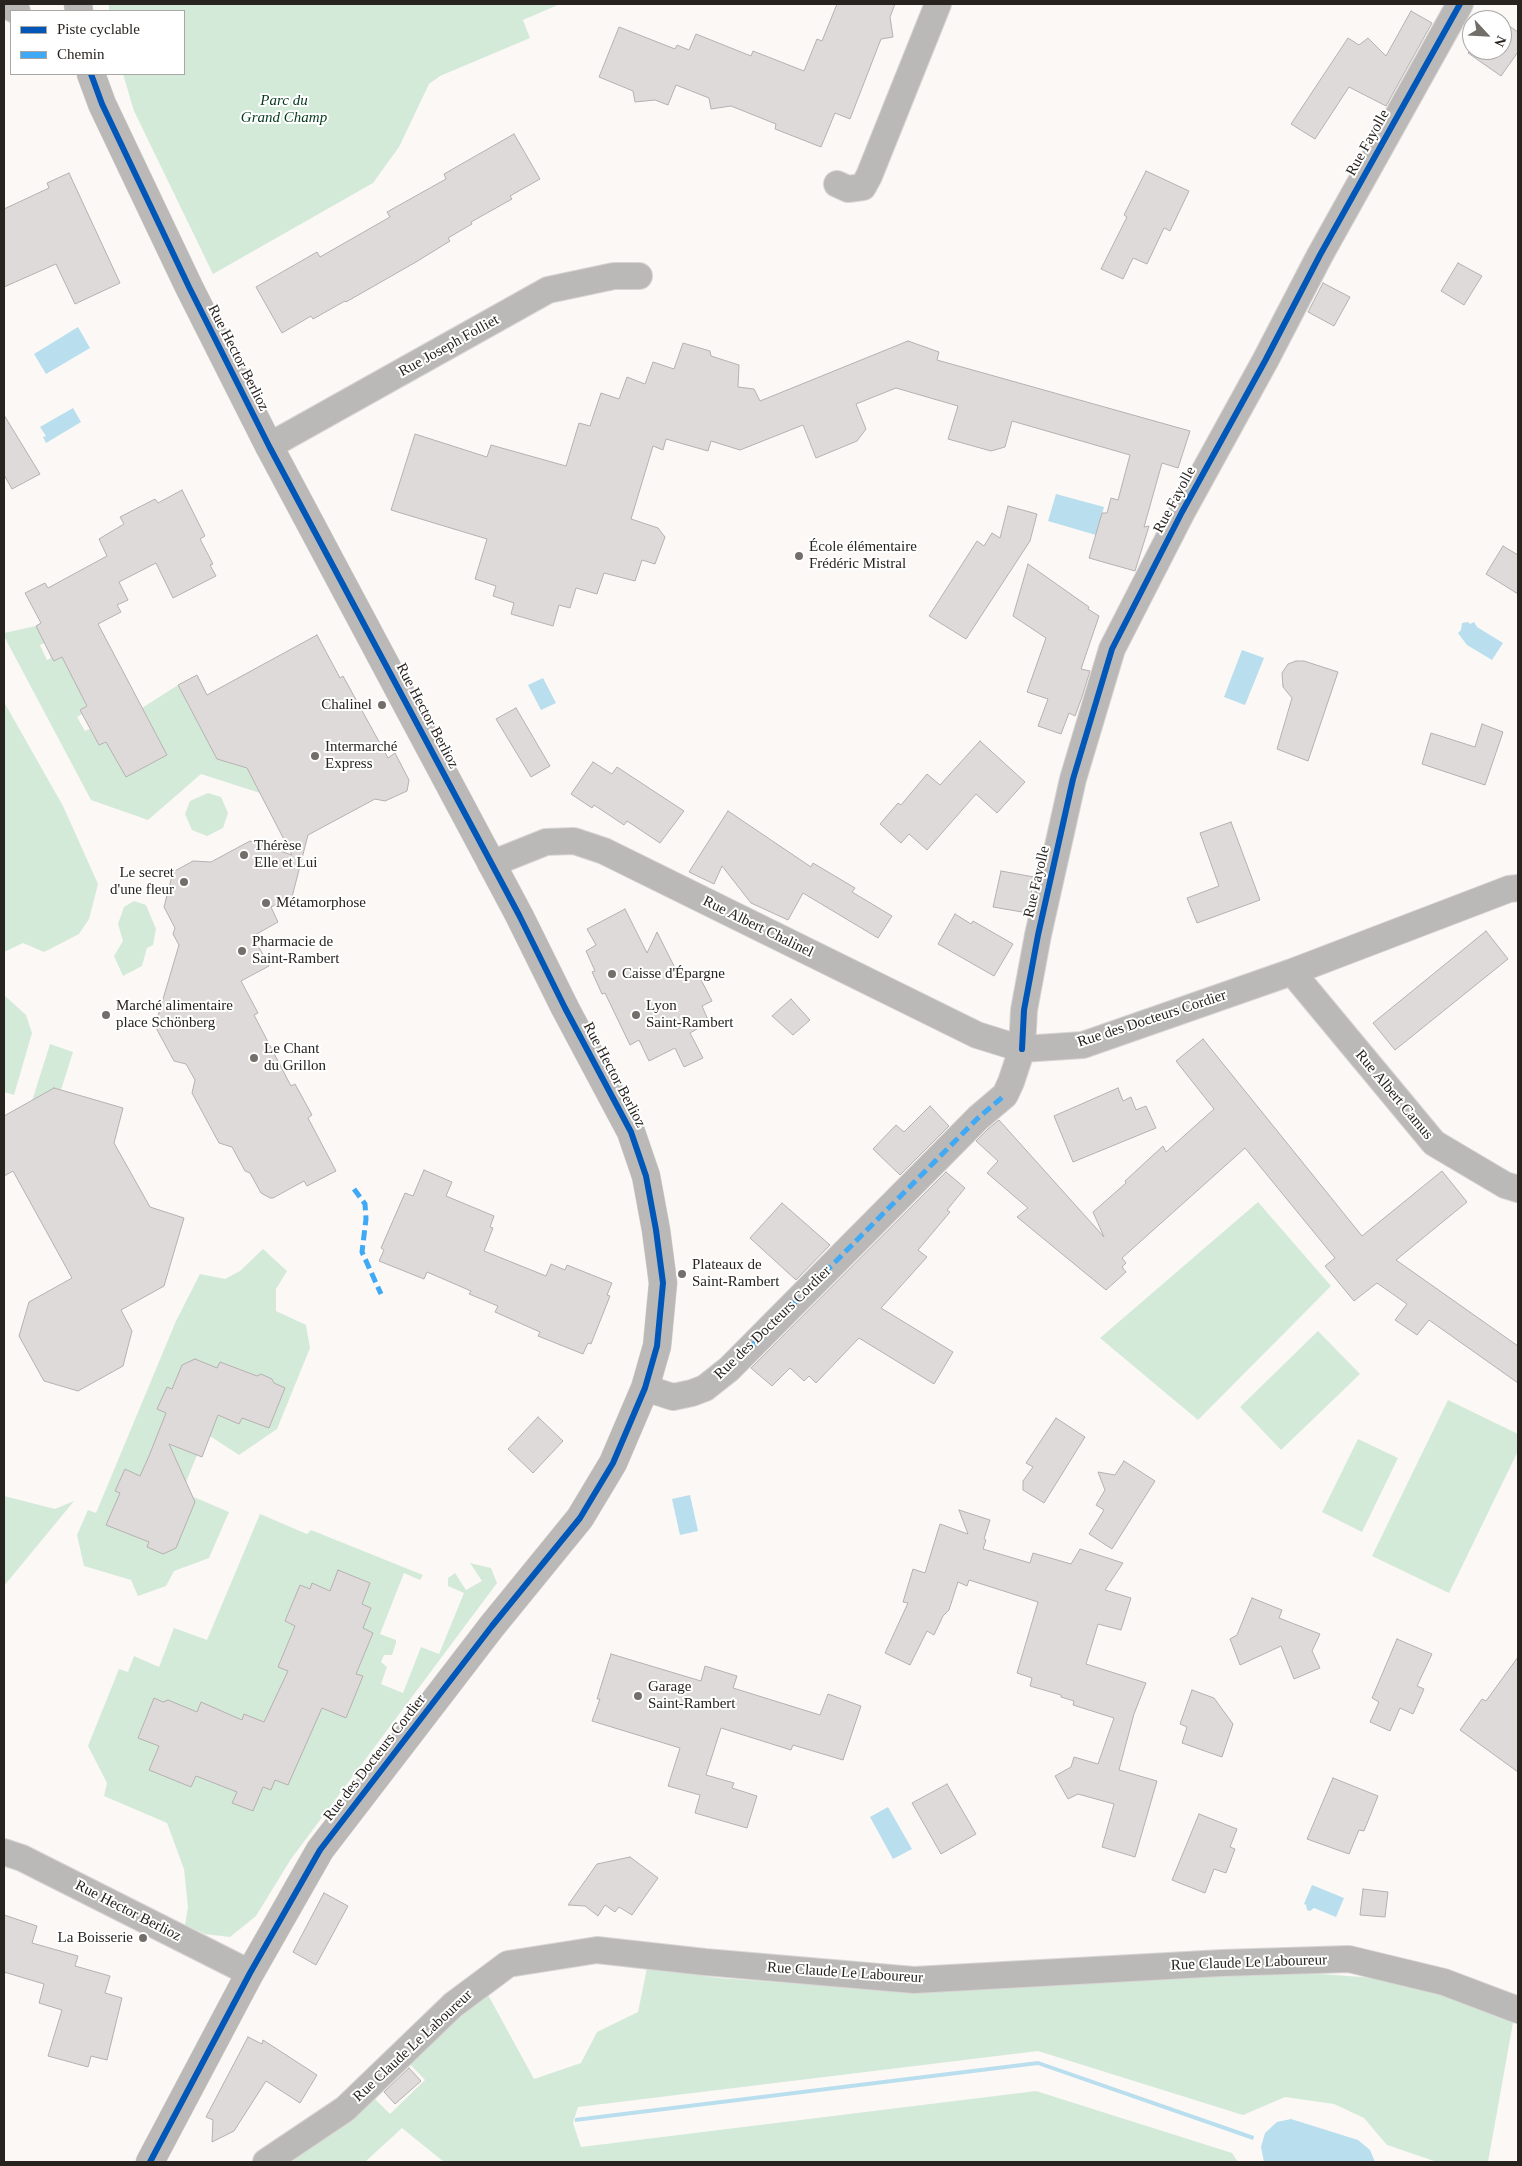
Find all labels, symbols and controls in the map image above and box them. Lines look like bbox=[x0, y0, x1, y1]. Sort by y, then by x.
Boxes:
legend bbox=[10, 10, 185, 75]
north arrow bbox=[1462, 10, 1512, 60]
text: Piste cyclable bbox=[57, 21, 140, 37]
text: N bbox=[1491, 33, 1509, 49]
text: Chemin bbox=[57, 46, 105, 62]
park label: Parc du Grand Champ bbox=[241, 92, 327, 127]
street label: Rue Fayolle bbox=[1342, 107, 1394, 179]
street label: Rue Hector Berlioz bbox=[204, 302, 272, 414]
street label: Rue Joseph Folliet bbox=[396, 311, 502, 381]
street label: Rue Fayolle bbox=[1150, 464, 1200, 536]
place label: École élémentaire Frédéric Mistral bbox=[809, 538, 917, 573]
marker: École élémentaire Frédéric Mistral bbox=[793, 550, 805, 562]
street label: Rue Hector Berlioz bbox=[392, 660, 462, 772]
place label: Chalinel bbox=[321, 696, 372, 714]
marker: Chalinel bbox=[376, 699, 388, 711]
place label: Intermarché Express bbox=[325, 738, 397, 773]
marker: Intermarché Express bbox=[309, 750, 321, 762]
place label: Thérèse Elle et Lui bbox=[254, 837, 317, 872]
street label: Rue Fayolle bbox=[1020, 844, 1054, 920]
marker: Thérèse Elle et Lui bbox=[238, 849, 250, 861]
place label: Le secret d'une fleur bbox=[110, 864, 174, 899]
marker: Le secret d'une fleur bbox=[178, 876, 190, 888]
street label: Rue Albert Chalinel bbox=[700, 892, 816, 962]
place label: Métamorphose bbox=[276, 894, 366, 912]
marker: Métamorphose bbox=[260, 897, 272, 909]
place label: Pharmacie de Saint-Rambert bbox=[252, 933, 339, 968]
marker: Pharmacie de Saint-Rambert bbox=[236, 945, 248, 957]
place label: Caisse d'Épargne bbox=[622, 965, 725, 983]
marker: Caisse d'Épargne bbox=[606, 968, 618, 980]
street label: Rue des Docteurs Cordier bbox=[1075, 986, 1229, 1052]
place label: Marché alimentaire place Schönberg bbox=[116, 997, 233, 1032]
place label: Lyon Saint-Rambert bbox=[646, 997, 733, 1032]
marker: Marché alimentaire place Schönberg bbox=[100, 1009, 112, 1021]
marker: Lyon Saint-Rambert bbox=[630, 1009, 642, 1021]
street label: Rue Hector Berlioz bbox=[579, 1019, 649, 1131]
place label: Le Chant du Grillon bbox=[264, 1040, 326, 1075]
street label: Rue Albert Camus bbox=[1351, 1046, 1437, 1144]
marker: Le Chant du Grillon bbox=[248, 1052, 260, 1064]
place label: Plateaux de Saint-Rambert bbox=[692, 1256, 779, 1291]
street label: Rue des Docteurs Cordier bbox=[711, 1263, 835, 1383]
marker: Plateaux de Saint-Rambert bbox=[676, 1268, 688, 1280]
place label: Garage Saint-Rambert bbox=[648, 1678, 735, 1713]
marker: Garage Saint-Rambert bbox=[632, 1690, 644, 1702]
street label: Rue des Docteurs Cordier bbox=[320, 1691, 430, 1825]
street label: Rue Hector Berlioz bbox=[72, 1877, 184, 1945]
place label: La Boisserie bbox=[58, 1929, 133, 1947]
marker: La Boisserie bbox=[137, 1932, 149, 1944]
street label: Rue Claude Le Laboureur bbox=[1171, 1951, 1327, 1975]
street label: Rue Claude Le Laboureur bbox=[766, 1959, 924, 1987]
street label: Rue Claude Le Laboureur bbox=[350, 1986, 476, 2106]

